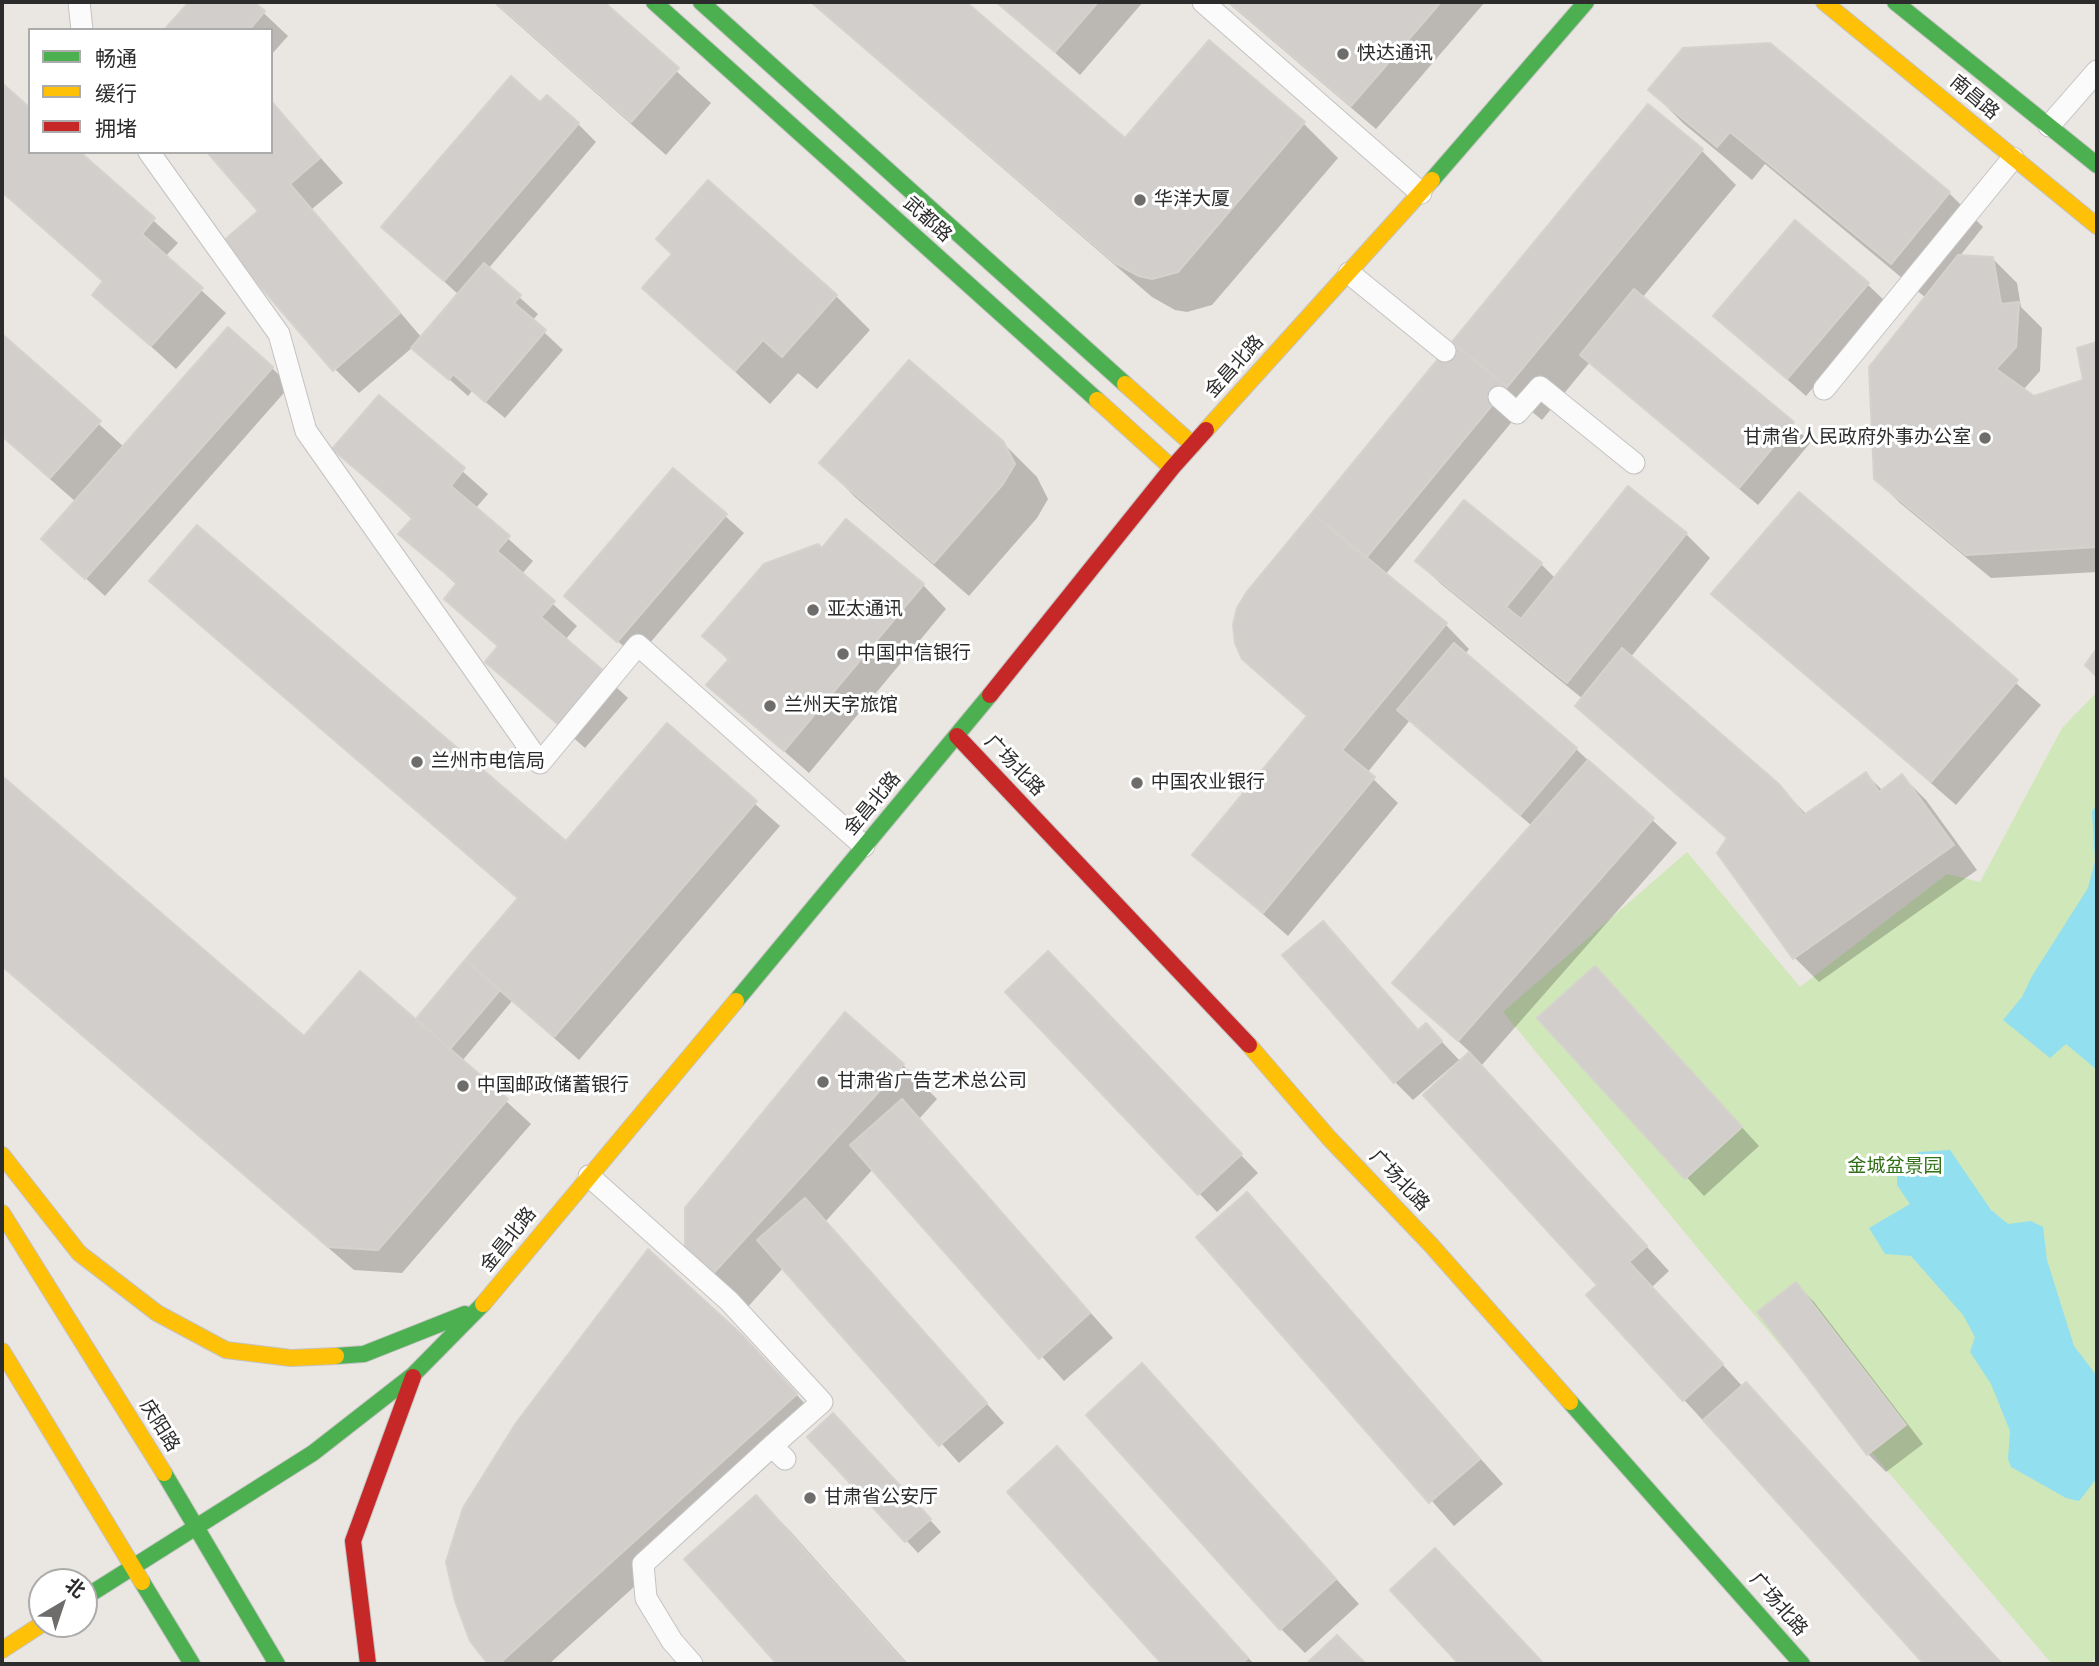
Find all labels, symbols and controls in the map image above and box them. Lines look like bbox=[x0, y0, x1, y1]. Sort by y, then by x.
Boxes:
legend bbox=[28, 28, 273, 154]
place label: 快达通讯 bbox=[1357, 43, 1433, 65]
marker: 快达通讯 bbox=[1335, 46, 1351, 62]
text: 畅通 bbox=[95, 47, 137, 72]
street label: 南昌路 bbox=[1945, 71, 2003, 125]
text: 缓行 bbox=[95, 82, 137, 107]
text: 拥堵 bbox=[95, 117, 137, 142]
place label: 华洋大厦 bbox=[1154, 189, 1230, 211]
street label: 武都路 bbox=[898, 192, 956, 248]
marker: 华洋大厦 bbox=[1132, 192, 1148, 208]
street label: 金昌北路 bbox=[1201, 331, 1269, 403]
place label: 甘肃省人民政府外事办公室 bbox=[1743, 427, 1971, 449]
marker: 甘肃省人民政府外事办公室 bbox=[1977, 430, 1993, 446]
place label: 亚太通讯 bbox=[827, 599, 903, 621]
marker: 亚太通讯 bbox=[805, 602, 821, 618]
place label: 中国中信银行 bbox=[857, 643, 971, 665]
marker: 中国中信银行 bbox=[835, 646, 851, 662]
place label: 兰州天字旅馆 bbox=[784, 695, 898, 717]
marker: 兰州天字旅馆 bbox=[762, 698, 778, 714]
street label: 广场北路 bbox=[979, 731, 1049, 801]
place label: 兰州市电信局 bbox=[431, 751, 545, 773]
marker: 兰州市电信局 bbox=[409, 754, 425, 770]
street label: 金昌北路 bbox=[840, 768, 906, 840]
place label: 中国农业银行 bbox=[1151, 772, 1265, 794]
marker: 中国农业银行 bbox=[1129, 775, 1145, 791]
place label: 甘肃省广告艺术总公司 bbox=[837, 1071, 1027, 1093]
marker: 甘肃省广告艺术总公司 bbox=[815, 1074, 831, 1090]
place label: 中国邮政储蓄银行 bbox=[477, 1075, 629, 1097]
marker: 中国邮政储蓄银行 bbox=[455, 1078, 471, 1094]
street label: 广场北路 bbox=[1364, 1146, 1434, 1216]
park label: 金城盆景园 bbox=[1848, 1156, 1942, 1178]
street label: 金昌北路 bbox=[476, 1203, 542, 1277]
street label: 庆阳路 bbox=[134, 1396, 184, 1456]
place label: 甘肃省公安厅 bbox=[824, 1487, 938, 1509]
marker: 甘肃省公安厅 bbox=[802, 1490, 818, 1506]
north arrow bbox=[28, 1568, 98, 1638]
street label: 广场北路 bbox=[1744, 1569, 1812, 1641]
text: 北 bbox=[61, 1574, 89, 1603]

